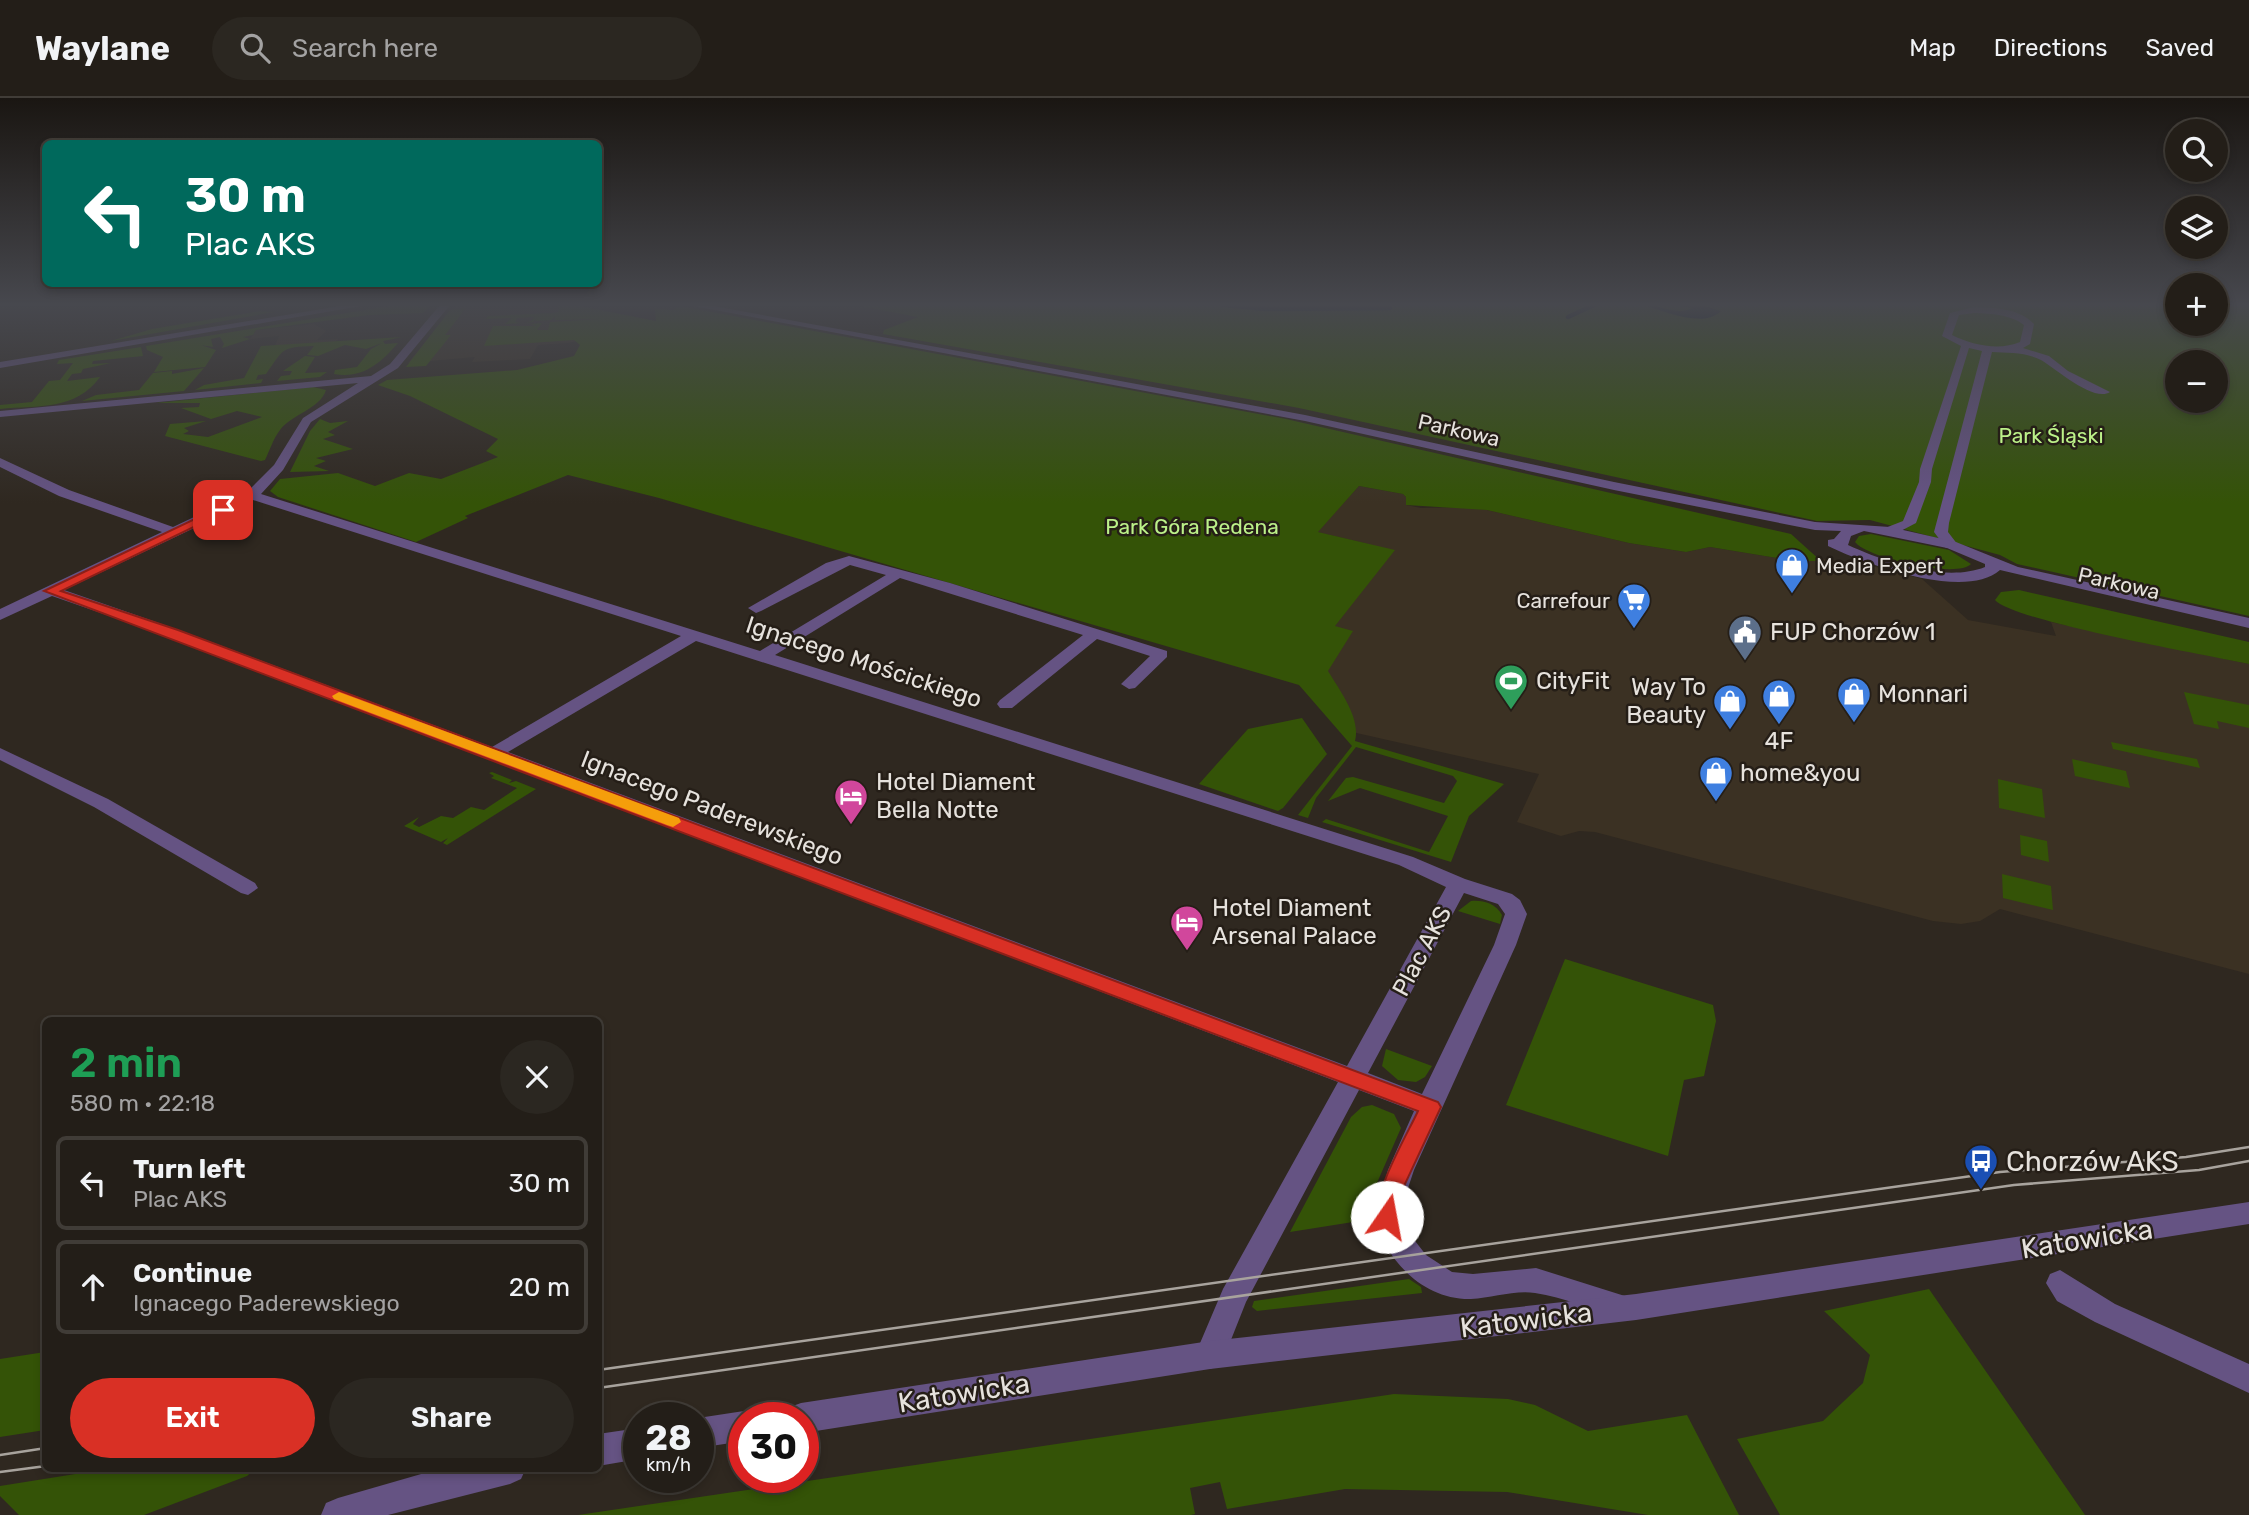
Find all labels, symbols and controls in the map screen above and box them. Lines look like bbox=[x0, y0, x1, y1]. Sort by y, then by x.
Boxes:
search box bbox=[212, 17, 702, 80]
text: Waylane bbox=[35, 29, 170, 68]
icon: search bbox=[236, 29, 274, 67]
text: Search here bbox=[292, 33, 438, 64]
text: Map bbox=[1909, 34, 1956, 62]
text: Directions bbox=[1994, 34, 2107, 62]
text: Saved bbox=[2145, 34, 2214, 62]
map controls bbox=[2165, 119, 2228, 413]
button: search bbox=[2165, 119, 2228, 182]
text: 30 m bbox=[185, 166, 306, 224]
icon: left bbox=[70, 168, 161, 259]
button: layers bbox=[2165, 196, 2228, 259]
text: Plac AKS bbox=[185, 225, 316, 263]
button: + bbox=[2165, 273, 2228, 336]
button: − bbox=[2165, 350, 2228, 413]
street label: Parkowa bbox=[1416, 408, 1502, 452]
park label: Park Śląski bbox=[1998, 423, 2104, 448]
pin bbox=[193, 480, 253, 540]
icon: arrive bbox=[204, 491, 242, 529]
park label: Park Góra Redena bbox=[1105, 514, 1279, 539]
shop icon: Media Expert bbox=[1773, 546, 1811, 595]
place label: Media Expert bbox=[1816, 553, 1943, 578]
street label: Parkowa bbox=[2076, 561, 2162, 605]
supermarket icon: Carrefour bbox=[1615, 581, 1653, 630]
place label: Carrefour bbox=[1516, 588, 1610, 613]
street label: Ignacego Mościckiego bbox=[742, 611, 986, 713]
public building icon: FUP Chorzów 1 bbox=[1726, 613, 1764, 662]
place label: FUP Chorzów 1 bbox=[1770, 618, 1935, 646]
sports icon: CityFit bbox=[1492, 662, 1530, 711]
place label: CityFit bbox=[1536, 667, 1610, 695]
place label: Way To Beauty bbox=[1626, 673, 1706, 729]
shop icon: Monnari bbox=[1835, 675, 1873, 724]
shop icon: 4F bbox=[1760, 677, 1798, 726]
place label: Monnari bbox=[1878, 680, 1968, 708]
shop icon: Way To Beauty bbox=[1711, 682, 1749, 731]
place label: 4F bbox=[1765, 727, 1793, 755]
street label: Ignacego Paderewskiego bbox=[577, 745, 847, 871]
shop icon: home&you bbox=[1697, 754, 1735, 803]
place label: home&you bbox=[1740, 759, 1861, 787]
place label: Hotel Diament Bella Notte bbox=[876, 768, 1035, 824]
hotel icon: Hotel Diament Bella Notte bbox=[832, 777, 870, 826]
place label: Hotel Diament Arsenal Palace bbox=[1212, 894, 1377, 950]
street label: Plac AKS bbox=[1387, 901, 1457, 1001]
hotel icon: Hotel Diament Arsenal Palace bbox=[1168, 903, 1206, 952]
text: 2 min bbox=[70, 1038, 182, 1088]
button: close bbox=[500, 1040, 574, 1114]
text: 580 m · 22:18 bbox=[70, 1089, 215, 1117]
bus stop icon: Chorzów AKS bbox=[1962, 1142, 2000, 1191]
place label: Chorzów AKS bbox=[2006, 1145, 2179, 1178]
text: Turn left bbox=[133, 1154, 245, 1185]
icon: left bbox=[74, 1164, 112, 1202]
text: 30 m bbox=[508, 1168, 570, 1199]
position arrow bbox=[1350, 1180, 1424, 1254]
text: Plac AKS bbox=[133, 1185, 227, 1213]
street label: Katowicka bbox=[2019, 1212, 2155, 1266]
text: Continue bbox=[133, 1258, 252, 1289]
icon: ahead bbox=[74, 1268, 112, 1306]
text: 20 m bbox=[509, 1272, 570, 1303]
text: Ignacego Paderewskiego bbox=[133, 1289, 400, 1317]
street label: Katowicka bbox=[1458, 1296, 1594, 1344]
street label: Katowicka bbox=[896, 1366, 1032, 1420]
button: Exit bbox=[70, 1378, 315, 1458]
button: Share bbox=[329, 1378, 574, 1458]
speed limit sign: 30 bbox=[728, 1402, 819, 1493]
text: 28 bbox=[645, 1417, 692, 1459]
text: km/h bbox=[646, 1454, 691, 1476]

